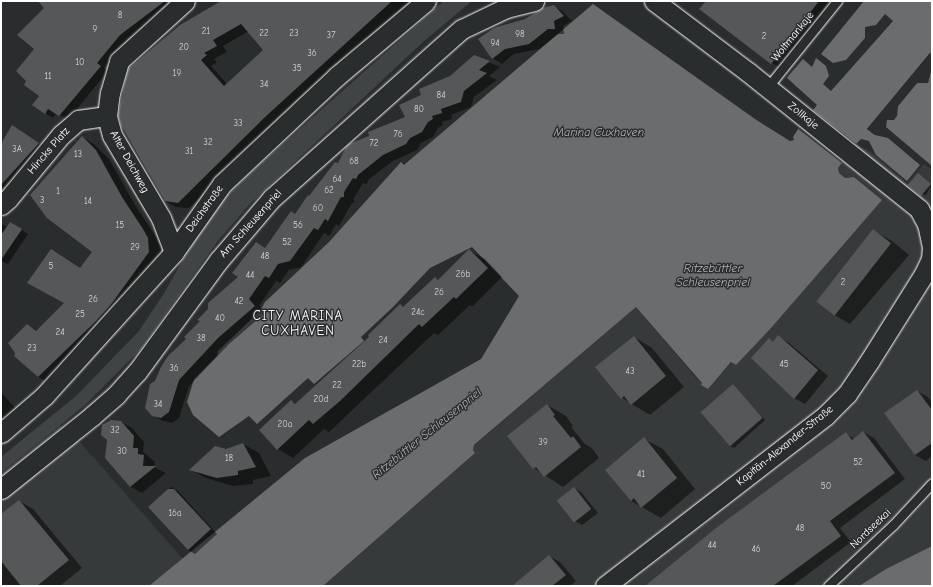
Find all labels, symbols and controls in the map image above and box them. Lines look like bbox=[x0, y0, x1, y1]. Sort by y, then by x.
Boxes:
street label: Woltmankaje bbox=[769, 9, 817, 65]
house number: 8 bbox=[118, 10, 122, 20]
house number: 9 bbox=[93, 24, 97, 34]
house number: 21 bbox=[202, 26, 210, 36]
house number: 22 bbox=[259, 28, 269, 38]
house number: 23 bbox=[289, 28, 299, 38]
house number: 98 bbox=[515, 29, 525, 39]
house number: 37 bbox=[327, 30, 335, 40]
house number: 2 bbox=[762, 31, 766, 41]
house number: 94 bbox=[490, 38, 500, 48]
house number: 20 bbox=[179, 42, 189, 52]
house number: 36 bbox=[307, 48, 317, 58]
house number: 10 bbox=[75, 57, 85, 67]
house number: 35 bbox=[292, 63, 302, 73]
house number: 19 bbox=[173, 68, 181, 78]
house number: 11 bbox=[44, 71, 52, 81]
house number: 34 bbox=[260, 79, 268, 89]
house number: 84 bbox=[437, 90, 445, 100]
street label: Zollkaje bbox=[785, 100, 821, 132]
house number: 80 bbox=[414, 104, 424, 114]
house number: 33 bbox=[233, 118, 243, 128]
street label: Hincks Platz bbox=[25, 125, 73, 177]
water label: Marina Cuxhaven bbox=[554, 126, 644, 140]
street label: Alter Deichweg bbox=[106, 129, 152, 195]
house number: 76 bbox=[393, 129, 403, 139]
house number: 32 bbox=[203, 137, 213, 147]
house number: 72 bbox=[370, 138, 378, 148]
house number: 3A bbox=[12, 144, 22, 154]
house number: 31 bbox=[185, 146, 193, 156]
house number: 13 bbox=[74, 149, 82, 159]
house number: 68 bbox=[349, 156, 359, 166]
house number: 64 bbox=[332, 174, 342, 184]
street label: Deichstraße bbox=[184, 183, 226, 235]
house number: 62 bbox=[324, 185, 334, 195]
house number: 1 bbox=[56, 186, 60, 196]
street label: Am Schleusenpriel bbox=[217, 187, 285, 261]
house number: 3 bbox=[40, 195, 44, 205]
house number: 14 bbox=[84, 196, 92, 206]
house number: 60 bbox=[313, 203, 323, 213]
house number: 15 bbox=[116, 220, 124, 230]
house number: 56 bbox=[293, 220, 303, 230]
house number: 52 bbox=[282, 237, 292, 247]
house number: 29 bbox=[130, 242, 140, 252]
house number: 48 bbox=[261, 251, 269, 261]
house number: 5 bbox=[49, 261, 53, 271]
water label: Ritzebüttler Schleusenpriel bbox=[676, 262, 750, 290]
house number: 26b bbox=[456, 269, 470, 279]
house number: 44 bbox=[246, 270, 254, 280]
house number: 2 bbox=[841, 277, 845, 287]
house number: 26 bbox=[434, 287, 444, 297]
house number: 26 bbox=[88, 294, 98, 304]
house number: 42 bbox=[234, 296, 244, 306]
house number: 24c bbox=[411, 307, 425, 317]
house number: 25 bbox=[75, 309, 85, 319]
district label: CITY MARINA CUXHAVEN bbox=[253, 309, 343, 340]
house number: 40 bbox=[215, 313, 225, 323]
house number: 24 bbox=[55, 327, 65, 337]
house number: 38 bbox=[196, 333, 206, 343]
house number: 24 bbox=[378, 335, 388, 345]
house number: 23 bbox=[27, 343, 37, 353]
house number: 22b bbox=[352, 359, 366, 369]
house number: 45 bbox=[779, 359, 789, 369]
house number: 36 bbox=[169, 363, 179, 373]
house number: 43 bbox=[626, 366, 634, 376]
house number: 22 bbox=[332, 380, 342, 390]
water label: Ritzebüttler Schleusenpriel bbox=[369, 385, 485, 483]
house number: 20d bbox=[314, 394, 328, 404]
house number: 34 bbox=[154, 399, 162, 409]
street label: Kapitän-Alexander-Straße bbox=[734, 403, 836, 489]
house number: 20a bbox=[278, 419, 292, 429]
house number: 32 bbox=[110, 425, 120, 435]
house number: 39 bbox=[538, 437, 548, 447]
house number: 30 bbox=[117, 446, 127, 456]
house number: 18 bbox=[225, 453, 233, 463]
house number: 52 bbox=[853, 457, 863, 467]
house number: 41 bbox=[637, 469, 645, 479]
house number: 50 bbox=[821, 481, 831, 491]
street label: Nordseekai bbox=[848, 506, 894, 552]
house number: 16a bbox=[168, 508, 182, 518]
house number: 48 bbox=[796, 523, 804, 533]
house number: 44 bbox=[708, 540, 716, 550]
house number: 46 bbox=[751, 544, 761, 554]

